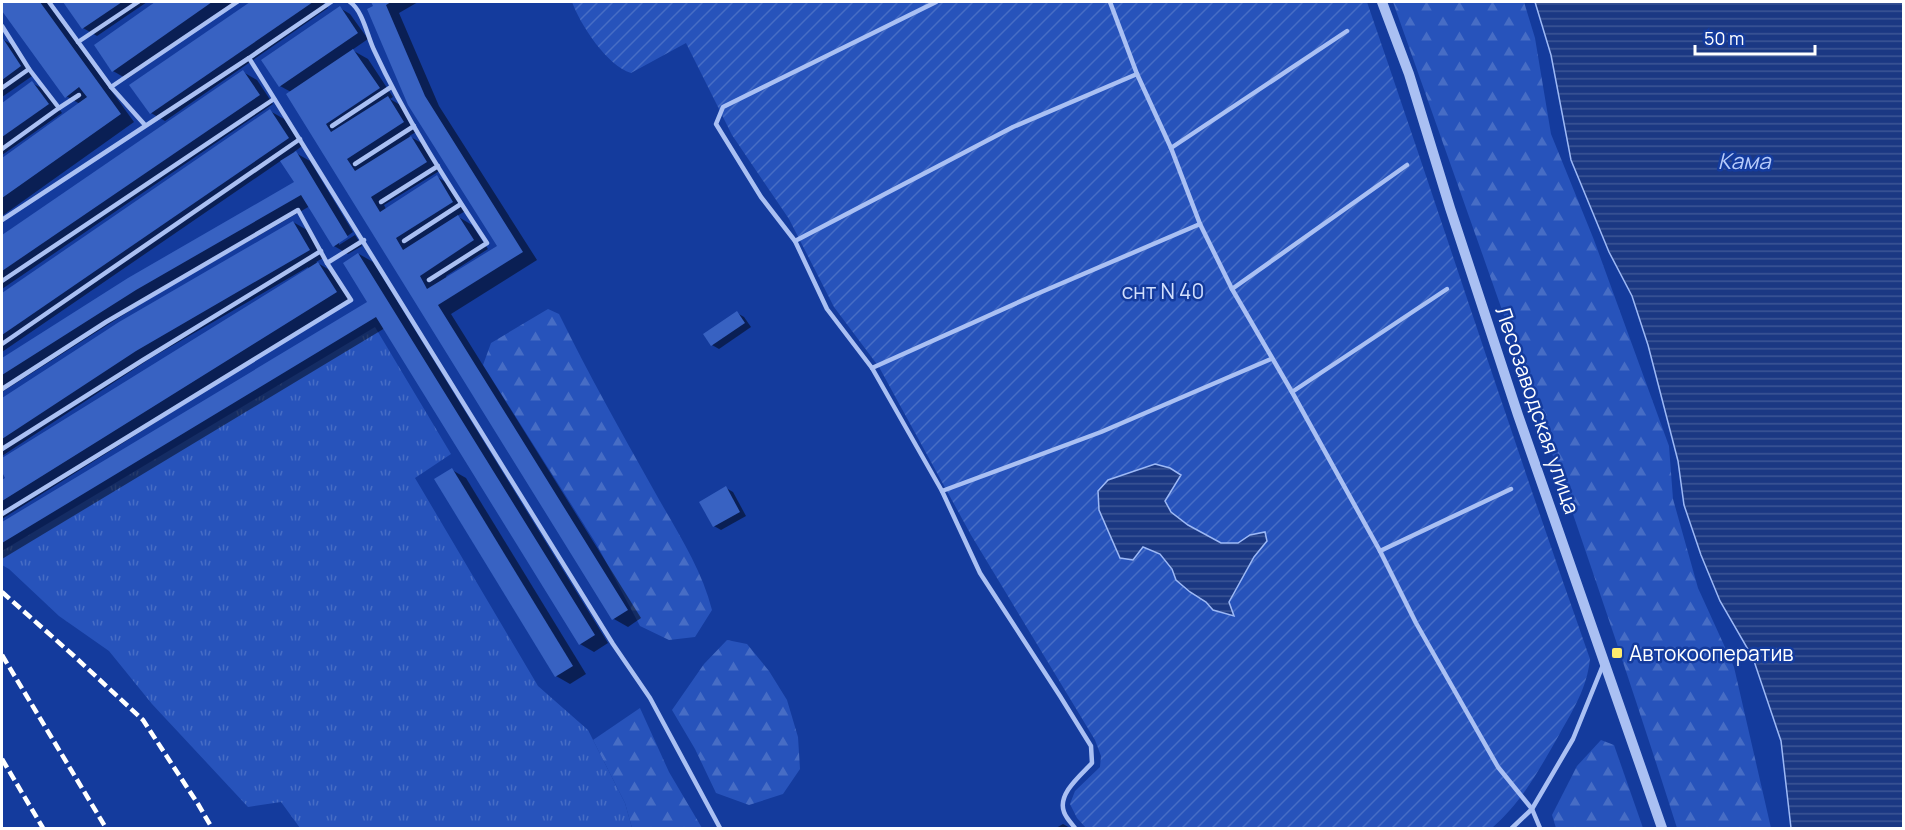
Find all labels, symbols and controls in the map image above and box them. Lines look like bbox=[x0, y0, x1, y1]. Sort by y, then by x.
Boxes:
scale bar bbox=[1695, 18, 1815, 56]
text: 50 m bbox=[1704, 26, 1744, 50]
water label: Кама bbox=[1718, 146, 1772, 176]
park label: снт N 40 bbox=[1122, 277, 1204, 305]
street label: Лесозаводская улица bbox=[1489, 302, 1587, 518]
place label: Автокооператив bbox=[1629, 639, 1794, 667]
marker: Автокооператив bbox=[1610, 646, 1624, 660]

